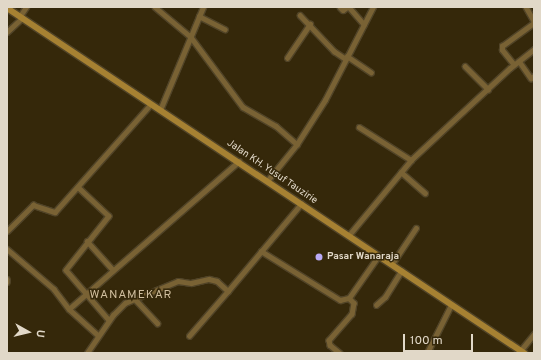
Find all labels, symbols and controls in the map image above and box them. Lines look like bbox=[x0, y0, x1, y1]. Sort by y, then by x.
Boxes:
street label: Jalan KH. Yusuf Tauzirie bbox=[224, 137, 320, 207]
place label: Pasar Wanaraja bbox=[327, 251, 399, 263]
marker: Pasar Wanaraja bbox=[314, 252, 324, 262]
district label: WANAMEKAR bbox=[89, 289, 173, 303]
north arrow bbox=[8, 312, 48, 352]
scale bar bbox=[405, 326, 475, 352]
text: U bbox=[32, 329, 47, 339]
text: 100 m bbox=[410, 333, 443, 349]

